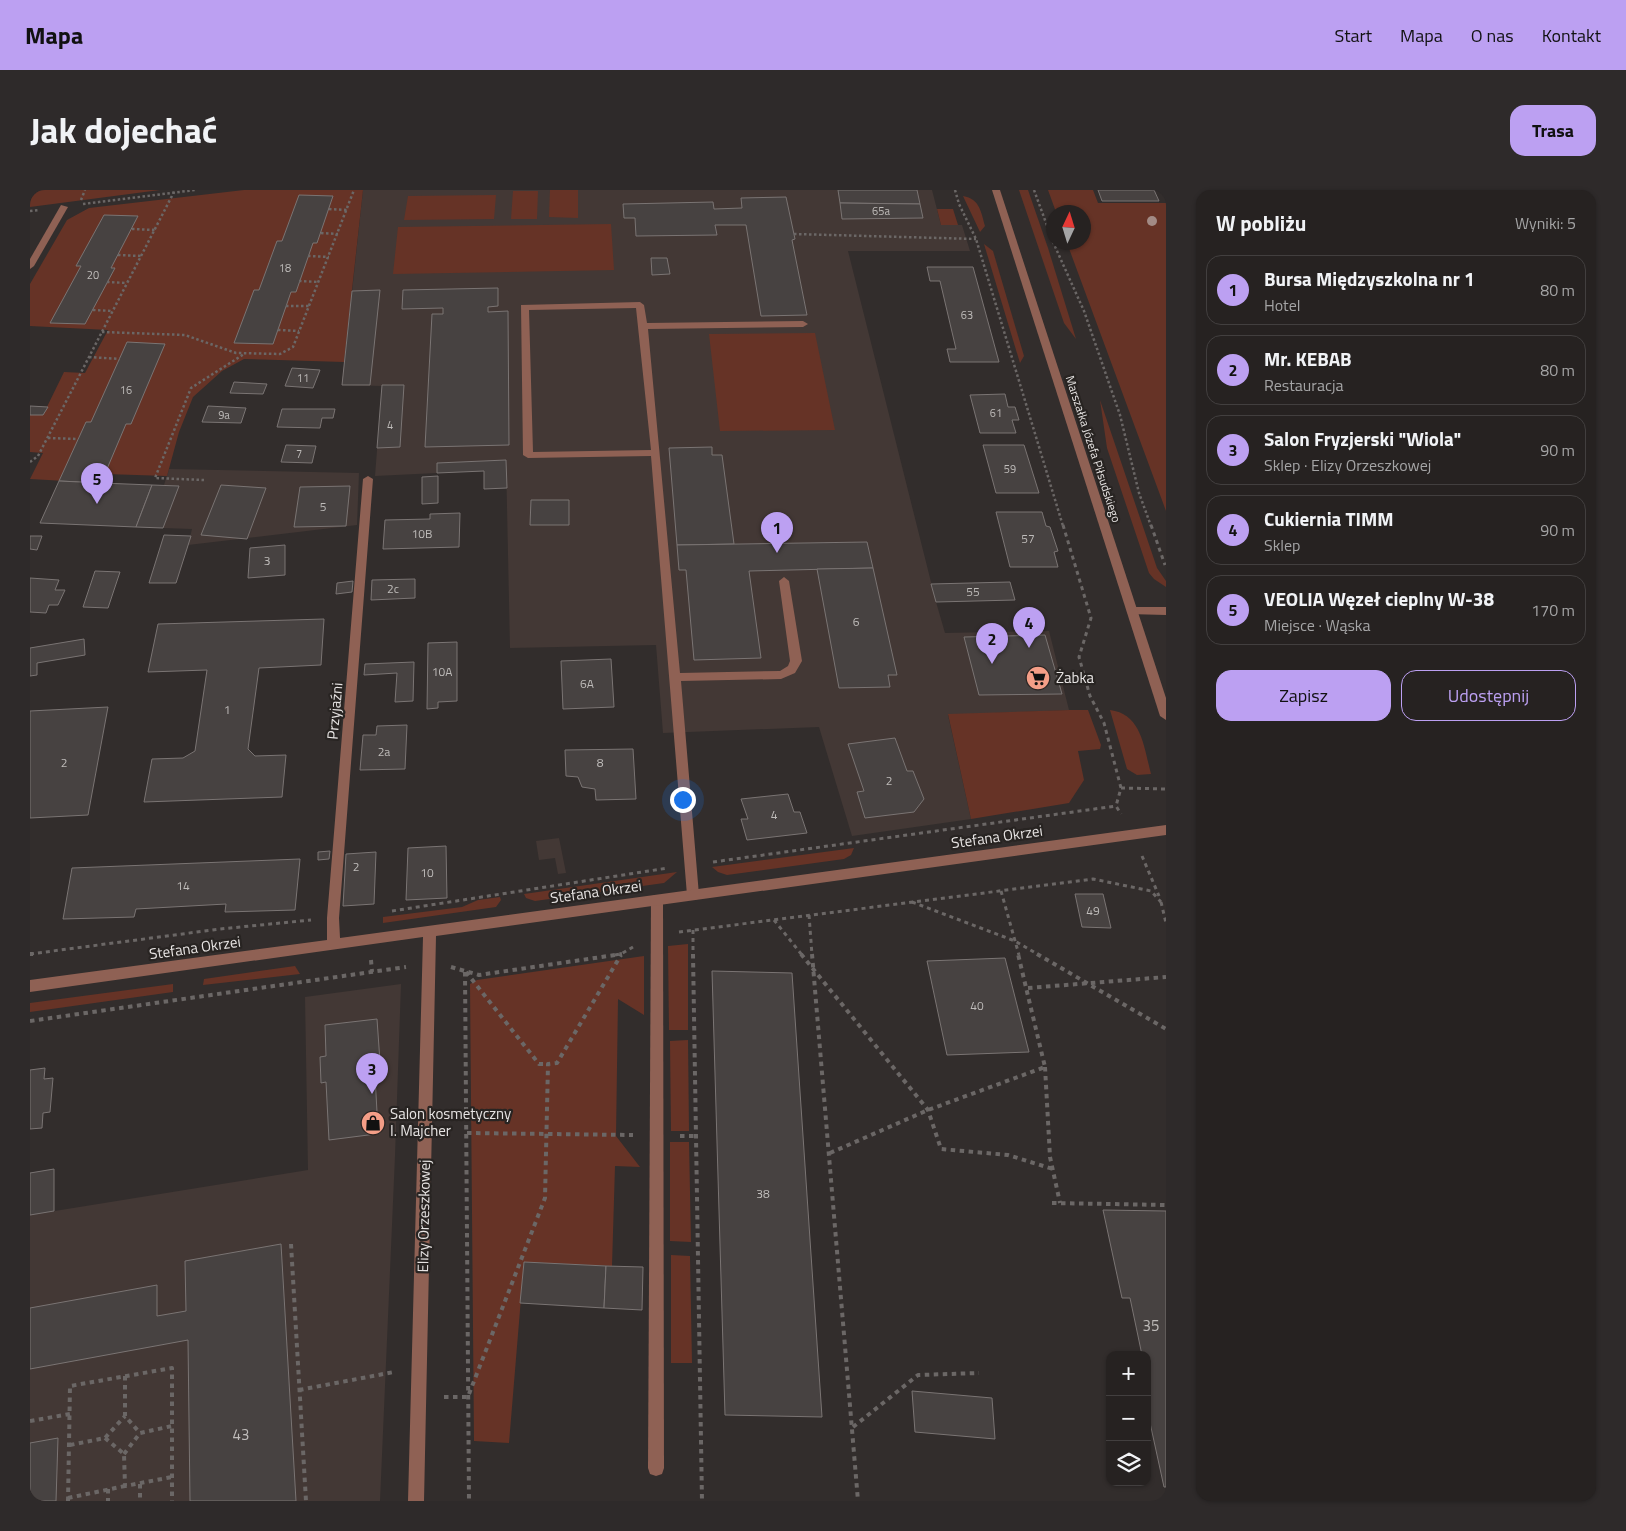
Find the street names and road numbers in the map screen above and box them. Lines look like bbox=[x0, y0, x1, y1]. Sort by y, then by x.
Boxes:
street label: Marszałka Józefa Piłsudskiego bbox=[1061, 373, 1126, 525]
street label: Przyjaźni bbox=[321, 682, 348, 740]
street label: Stefana Okrzei bbox=[950, 819, 1044, 854]
street label: Stefana Okrzei bbox=[549, 874, 643, 909]
street label: Stefana Okrzei bbox=[148, 930, 242, 965]
street label: Elizy Orzeszkowej bbox=[411, 1159, 436, 1273]

